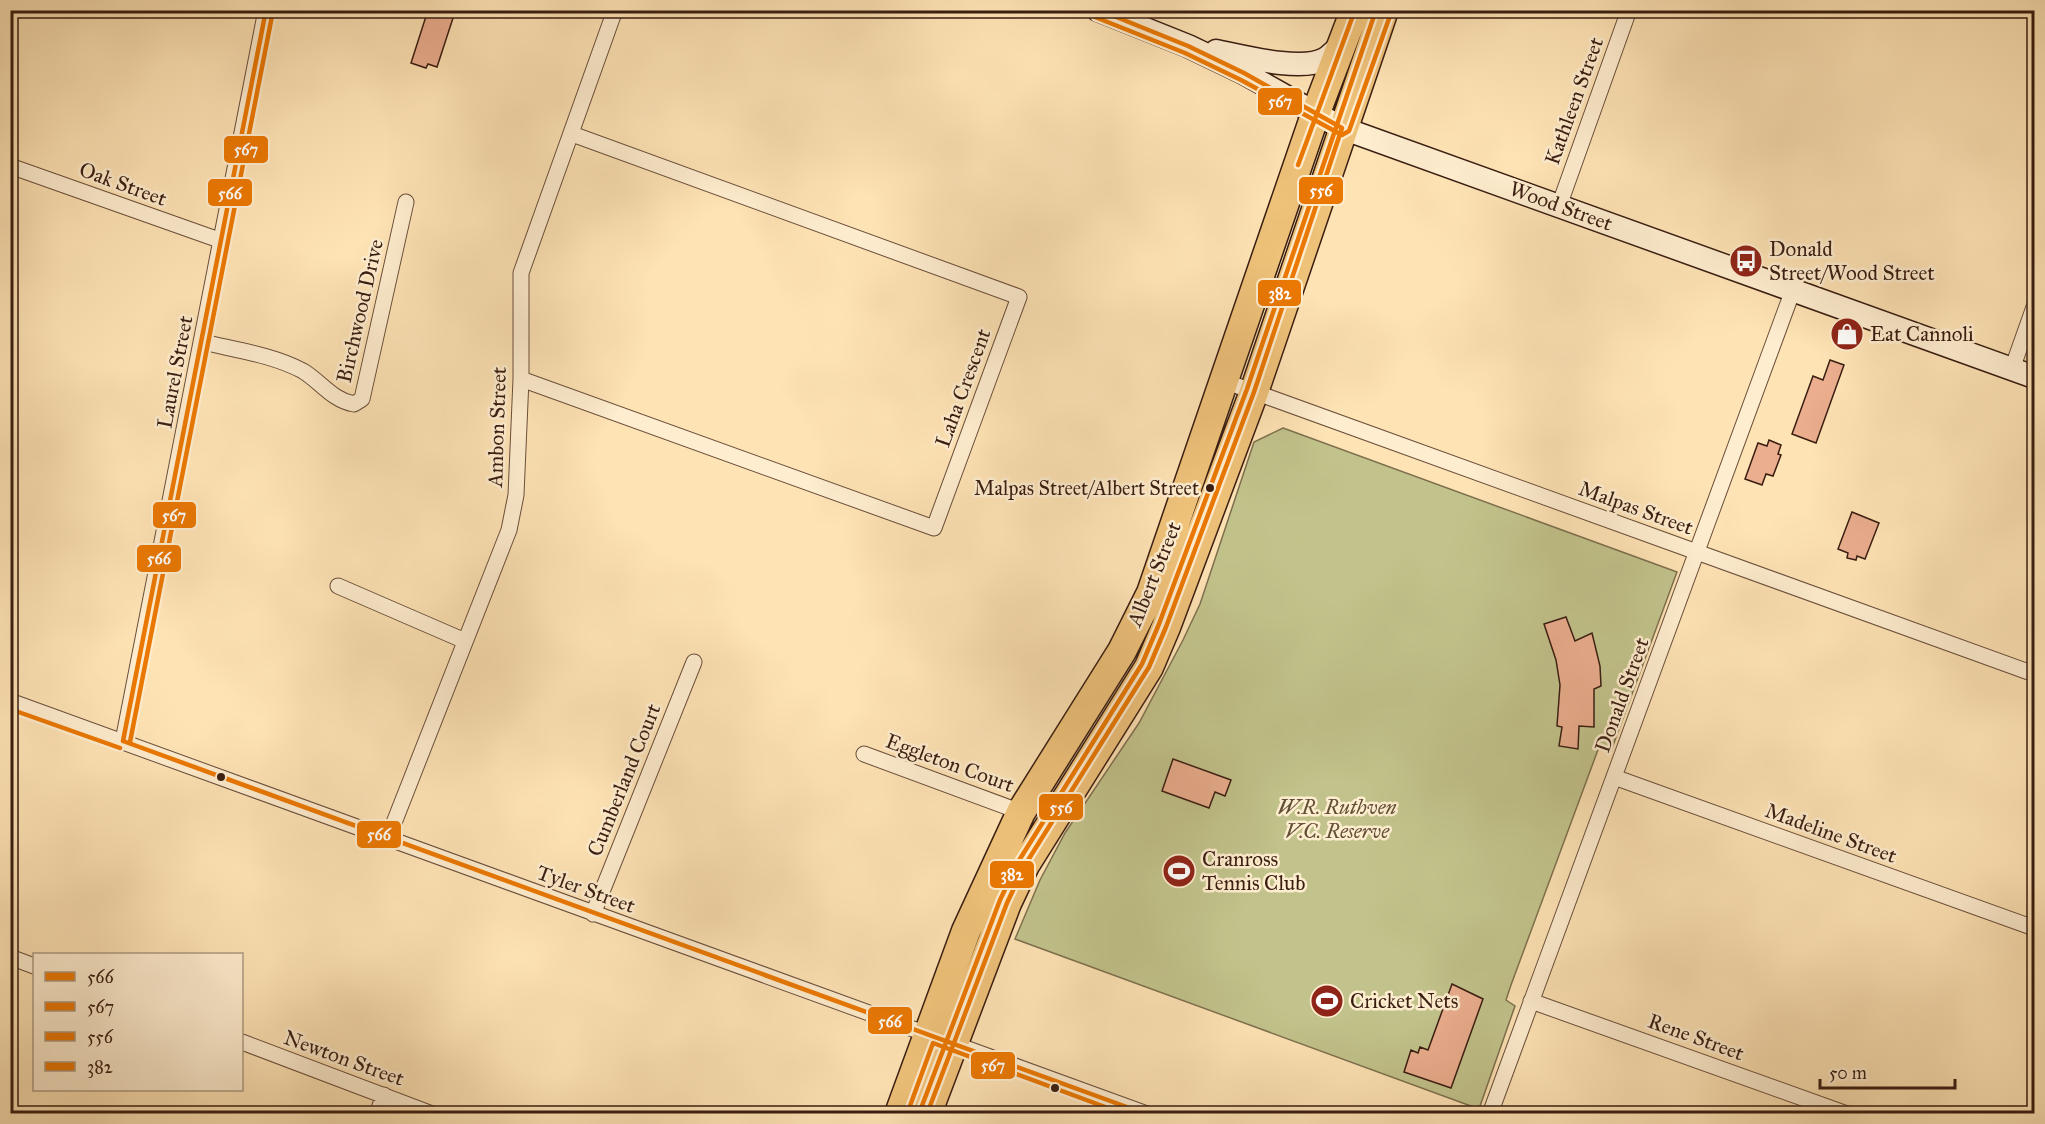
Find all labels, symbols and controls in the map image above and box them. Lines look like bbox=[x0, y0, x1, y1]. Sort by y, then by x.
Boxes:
street label: Kathleen Street bbox=[1539, 33, 1609, 168]
line badge: 567 bbox=[1257, 87, 1303, 116]
text: 567 bbox=[1268, 92, 1293, 111]
line badge: 567 bbox=[223, 135, 269, 164]
text: 567 bbox=[234, 140, 259, 159]
street label: Oak Street bbox=[76, 156, 171, 212]
street label: Wood Street bbox=[1506, 175, 1617, 237]
line badge: 556 bbox=[1298, 176, 1344, 205]
line badge: 566 bbox=[207, 178, 253, 207]
text: 556 bbox=[1309, 181, 1333, 200]
text: 566 bbox=[218, 184, 243, 203]
place label: Donald Street/Wood Street bbox=[1769, 236, 1935, 286]
street label: Birchwood Drive bbox=[331, 237, 389, 385]
bus stop icon: Donald Street/Wood Street bbox=[1728, 243, 1764, 279]
line badge: 382 bbox=[1257, 279, 1302, 307]
text: 382 bbox=[1269, 284, 1293, 304]
street label: Laurel Street bbox=[151, 313, 199, 431]
shop icon: Eat Cannoli bbox=[1829, 316, 1865, 352]
place label: Eat Cannoli bbox=[1870, 321, 1974, 347]
street label: Laha Crescent bbox=[930, 325, 997, 451]
street label: Ambon Street bbox=[482, 366, 512, 489]
street label: Malpas Street bbox=[1575, 475, 1697, 541]
place label: Malpas Street/Albert Street bbox=[974, 476, 1199, 500]
marker: Malpas Street/Albert Street bbox=[1204, 482, 1216, 494]
line badge: 567 bbox=[152, 501, 197, 529]
text: 567 bbox=[162, 506, 187, 525]
street label: Albert Street bbox=[1121, 517, 1187, 631]
line badge: 566 bbox=[136, 544, 182, 573]
text: 566 bbox=[147, 549, 172, 568]
street label: Donald Street bbox=[1589, 633, 1655, 756]
street label: Cumberland Court bbox=[582, 699, 667, 860]
street label: Eggleton Court bbox=[882, 728, 1018, 798]
unlabelled marker bbox=[215, 771, 227, 783]
line badge: 556 bbox=[1038, 793, 1084, 821]
park label: W.R. Ruthven V.C. Reserve bbox=[1277, 794, 1397, 844]
street label: Madeline Street bbox=[1762, 797, 1901, 869]
text: 556 bbox=[1049, 798, 1073, 817]
line badge: 566 bbox=[356, 820, 402, 849]
text: 566 bbox=[367, 825, 392, 844]
place label: Cranross Tennis Club bbox=[1202, 846, 1305, 896]
sports icon: Cranross Tennis Club bbox=[1161, 853, 1197, 889]
street label: Tyler Street bbox=[533, 859, 639, 919]
line badge: 382 bbox=[989, 860, 1035, 889]
text: 382 bbox=[1001, 865, 1025, 885]
legend bbox=[33, 953, 243, 1091]
text: 566 bbox=[87, 966, 115, 988]
sports icon: Cricket Nets bbox=[1309, 983, 1345, 1019]
place label: Cricket Nets bbox=[1350, 988, 1458, 1014]
text: 567 bbox=[87, 996, 114, 1018]
line badge: 566 bbox=[867, 1006, 913, 1035]
street label: Rene Street bbox=[1644, 1008, 1748, 1067]
text: 566 bbox=[878, 1012, 903, 1031]
street label: Newton Street bbox=[280, 1024, 408, 1092]
text: 556 bbox=[87, 1026, 114, 1048]
line badge: 567 bbox=[970, 1051, 1016, 1080]
scale bar bbox=[1820, 1052, 1955, 1090]
text: 382 bbox=[87, 1056, 113, 1078]
text: 567 bbox=[981, 1056, 1006, 1075]
text: 50 m bbox=[1829, 1062, 1867, 1084]
unlabelled marker bbox=[1049, 1082, 1061, 1094]

